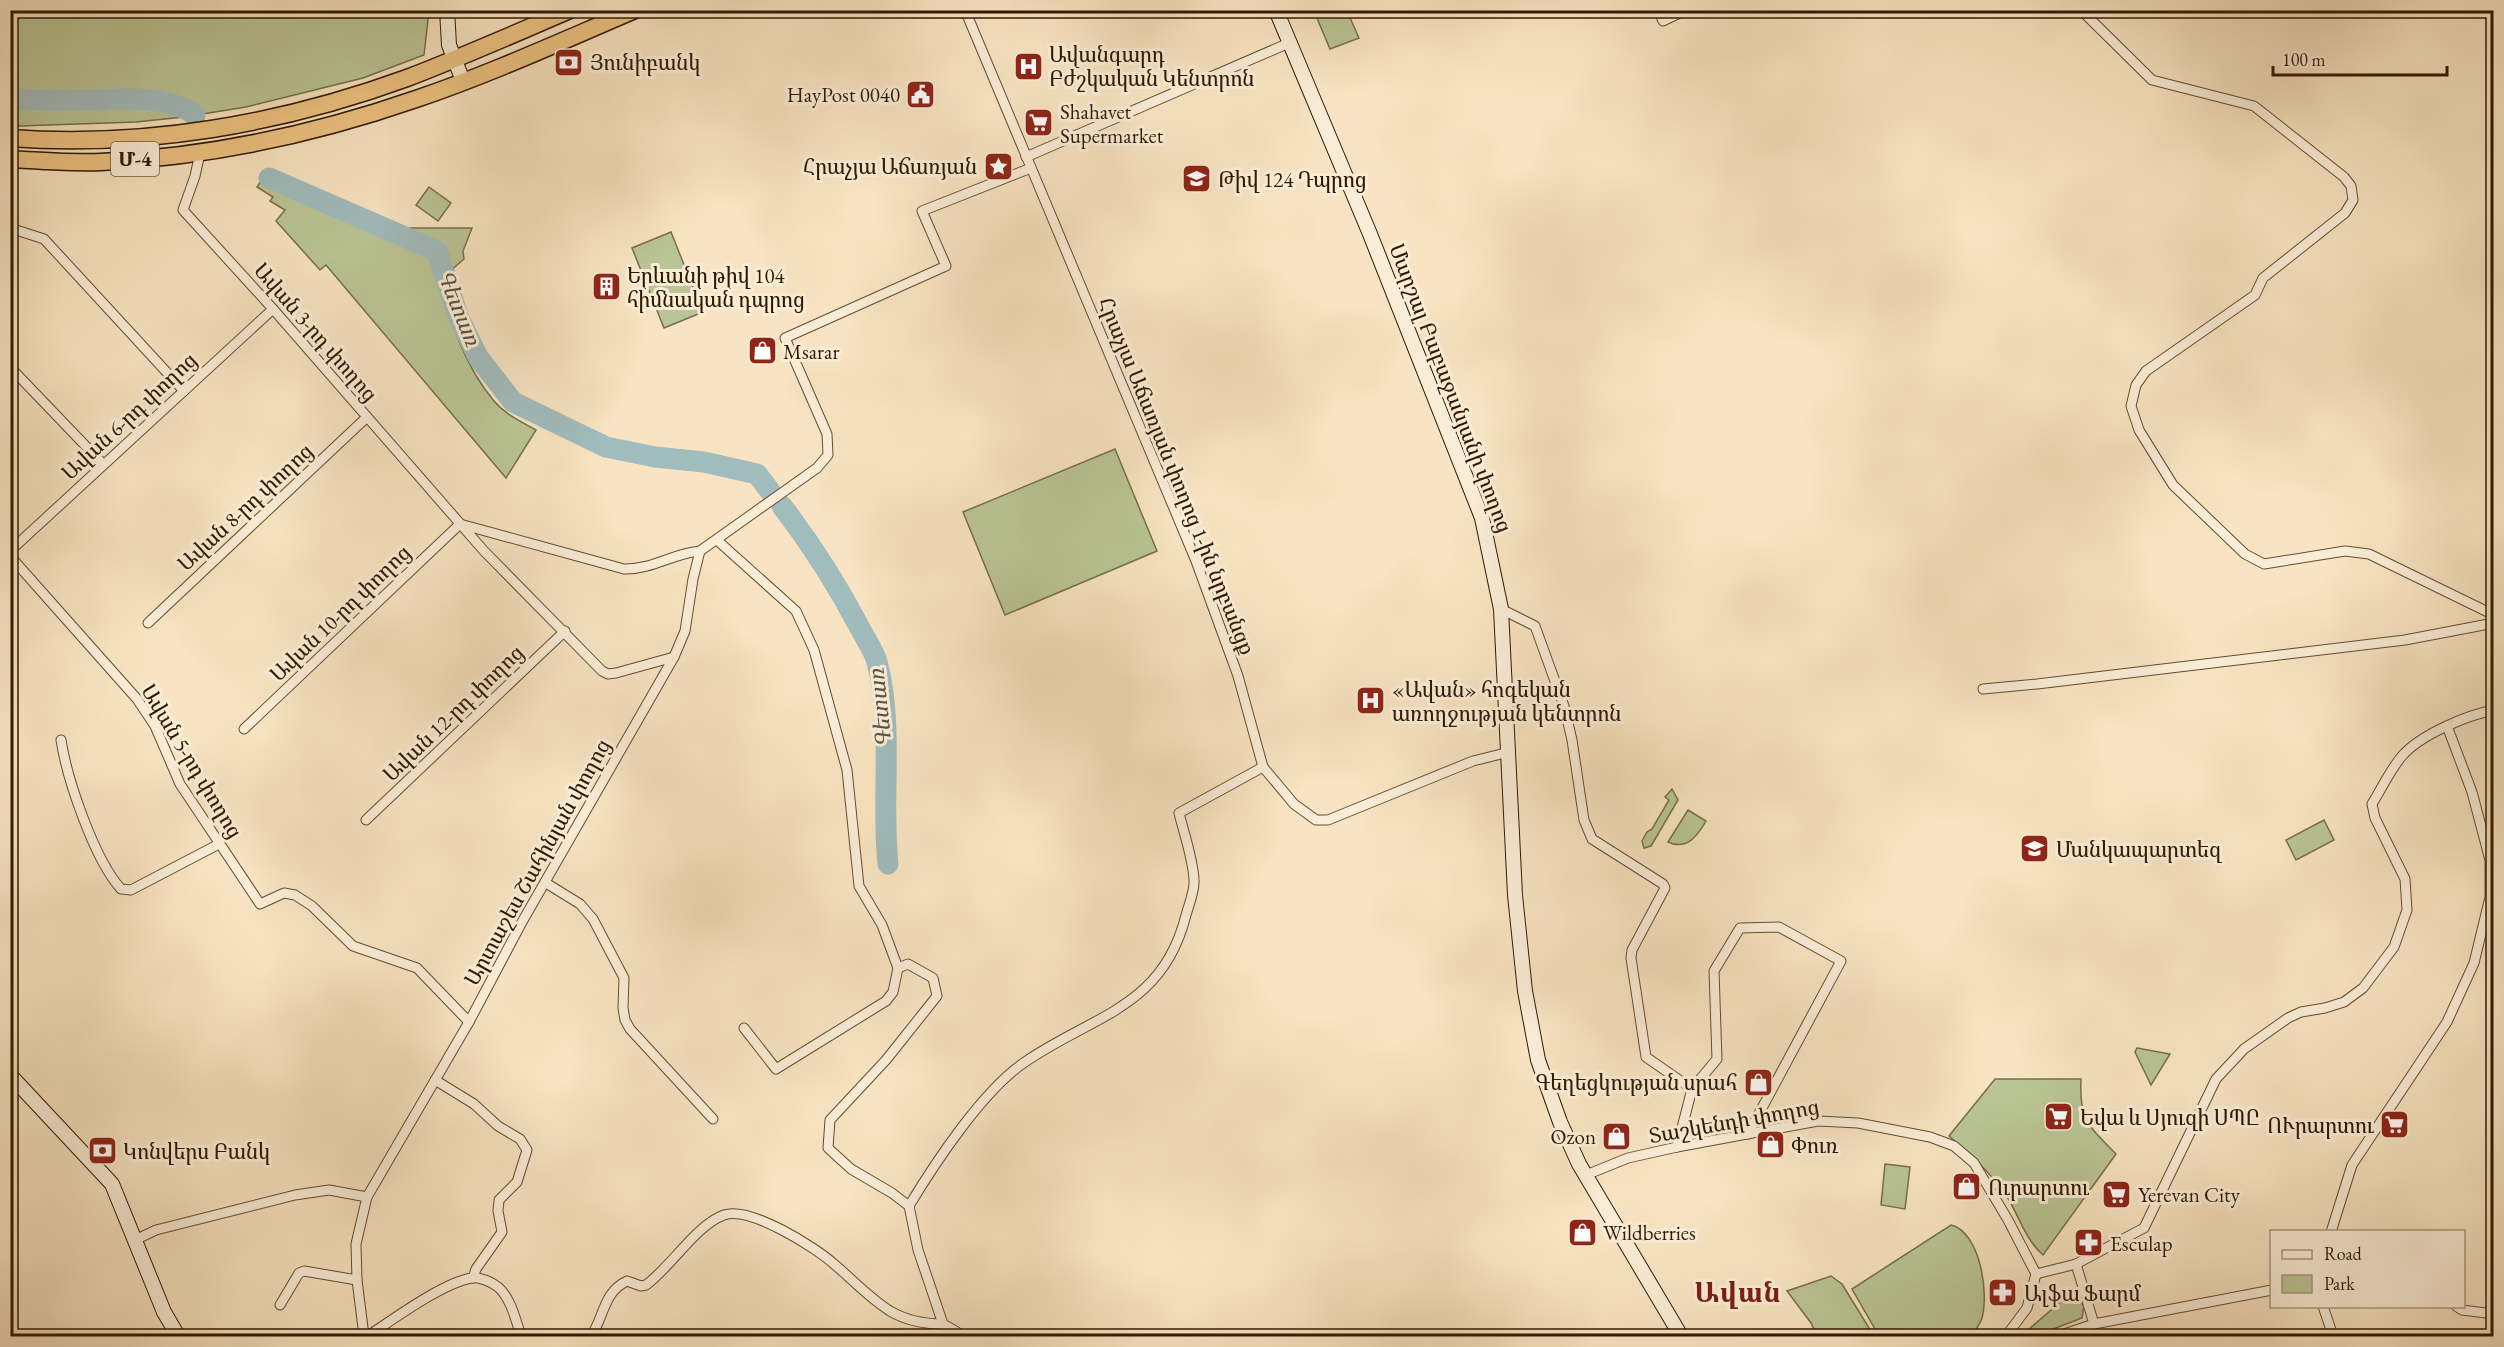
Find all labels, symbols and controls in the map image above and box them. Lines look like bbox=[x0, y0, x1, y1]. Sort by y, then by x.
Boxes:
scale bar bbox=[2273, 39, 2447, 77]
place label: Ավանգարդ Բժշկական Կենտրոն bbox=[1049, 41, 1254, 92]
bank icon: Յունիբանկ bbox=[553, 46, 585, 78]
text: 100 m bbox=[2282, 48, 2326, 71]
place label: Յունիբանկ bbox=[590, 49, 700, 76]
hospital icon: Ավանգարդ Բժշկական Կենտրոն bbox=[1012, 50, 1044, 82]
public building icon: HayPost 0040 bbox=[905, 78, 937, 110]
place label: HayPost 0040 bbox=[787, 81, 900, 108]
place label: Shahavet Supermarket bbox=[1060, 98, 1164, 149]
supermarket icon: Shahavet Supermarket bbox=[1023, 107, 1055, 139]
road number: Մ-4 bbox=[111, 142, 159, 176]
place icon: Հրաչյա Աճառյան bbox=[982, 150, 1014, 182]
place label: Հրաչյա Աճառյան bbox=[803, 153, 977, 180]
school or university icon: Թիվ 124 Դպրոց bbox=[1181, 163, 1213, 195]
place label: Թիվ 124 Դպրոց bbox=[1218, 166, 1367, 193]
street label: Մարշալ Բաբաջանյանի փողոց bbox=[1383, 240, 1519, 536]
street label: Ավան 3-րդ փողոց bbox=[248, 257, 384, 407]
place label: Երևանի թիվ 104 հիմնական դպրոց bbox=[627, 262, 805, 313]
water label: Գետառ bbox=[431, 266, 488, 351]
building icon: Երևանի թիվ 104 հիմնական դպրոց bbox=[590, 271, 622, 303]
street label: Հրաչյա Աճառյան փողոց 1-ին նրբանցք bbox=[1093, 293, 1261, 659]
shop icon: Msarar bbox=[746, 335, 778, 367]
place label: Msarar bbox=[783, 338, 840, 365]
street label: Ավան 6-րդ փողոց bbox=[56, 346, 202, 486]
street label: Ավան 8-րդ փողոց bbox=[172, 437, 318, 577]
street label: Ավան 10-րդ փողոց bbox=[264, 539, 416, 687]
street label: Ավան 12-րդ փողոց bbox=[377, 639, 529, 787]
water label: Գետառ bbox=[861, 666, 899, 749]
place label: «Ավան» հոգեկան առողջության կենտրոն bbox=[1392, 676, 1621, 727]
street label: Ավան 5-րդ փողոց bbox=[135, 679, 249, 843]
hospital icon: «Ավան» հոգեկան առողջության կենտրոն bbox=[1355, 685, 1387, 717]
street label: Արտաշես Շահինյան փողոց bbox=[458, 734, 616, 990]
school or university icon: Մանկապարտեզ bbox=[2019, 833, 2051, 865]
place label: Մանկապարտեզ bbox=[2056, 836, 2222, 863]
shop icon: Գեղեցկության սրահ bbox=[1742, 1066, 1774, 1098]
place label: Գեղեցկության սրահ bbox=[1535, 1069, 1737, 1096]
street label: Տաշկենդի փողոց bbox=[1647, 1093, 1821, 1149]
supermarket icon: Եվա և Սյուզի ՍՊԸ bbox=[2043, 1101, 2075, 1133]
place label: Եվա և Սյուզի ՍՊԸ bbox=[2080, 1104, 2260, 1131]
supermarket icon: ՈՒրարտու bbox=[2379, 1109, 2411, 1141]
place label: ՈՒրարտու bbox=[2267, 1112, 2374, 1139]
shop icon: Ozon bbox=[1601, 1120, 1633, 1152]
place label: Ozon bbox=[1551, 1123, 1596, 1150]
shop icon: Փուռ bbox=[1754, 1129, 1786, 1161]
place label: Փուռ bbox=[1791, 1132, 1839, 1159]
bank icon: Կոնվերս Բանկ bbox=[86, 1135, 118, 1167]
place label: Կոնվերս Բանկ bbox=[123, 1138, 270, 1165]
shop icon: Ուրարտու bbox=[1951, 1171, 1983, 1203]
place label: Ուրարտու bbox=[1988, 1174, 2089, 1201]
supermarket icon: Yerevan City bbox=[2101, 1178, 2133, 1210]
place label: Yerevan City bbox=[2138, 1181, 2241, 1208]
shop icon: Wildberries bbox=[1566, 1216, 1598, 1248]
place label: Wildberries bbox=[1603, 1219, 1696, 1246]
pharmacy icon: Esculap bbox=[2073, 1227, 2105, 1259]
place label: Esculap bbox=[2110, 1230, 2173, 1257]
legend bbox=[2270, 1230, 2465, 1308]
text: Road bbox=[2324, 1242, 2363, 1265]
text: Park bbox=[2324, 1272, 2355, 1295]
district label: Ավան bbox=[1694, 1275, 1782, 1310]
pharmacy icon: Ալֆա Ֆարմ bbox=[1987, 1277, 2019, 1309]
place label: Ալֆա Ֆարմ bbox=[2024, 1280, 2141, 1307]

